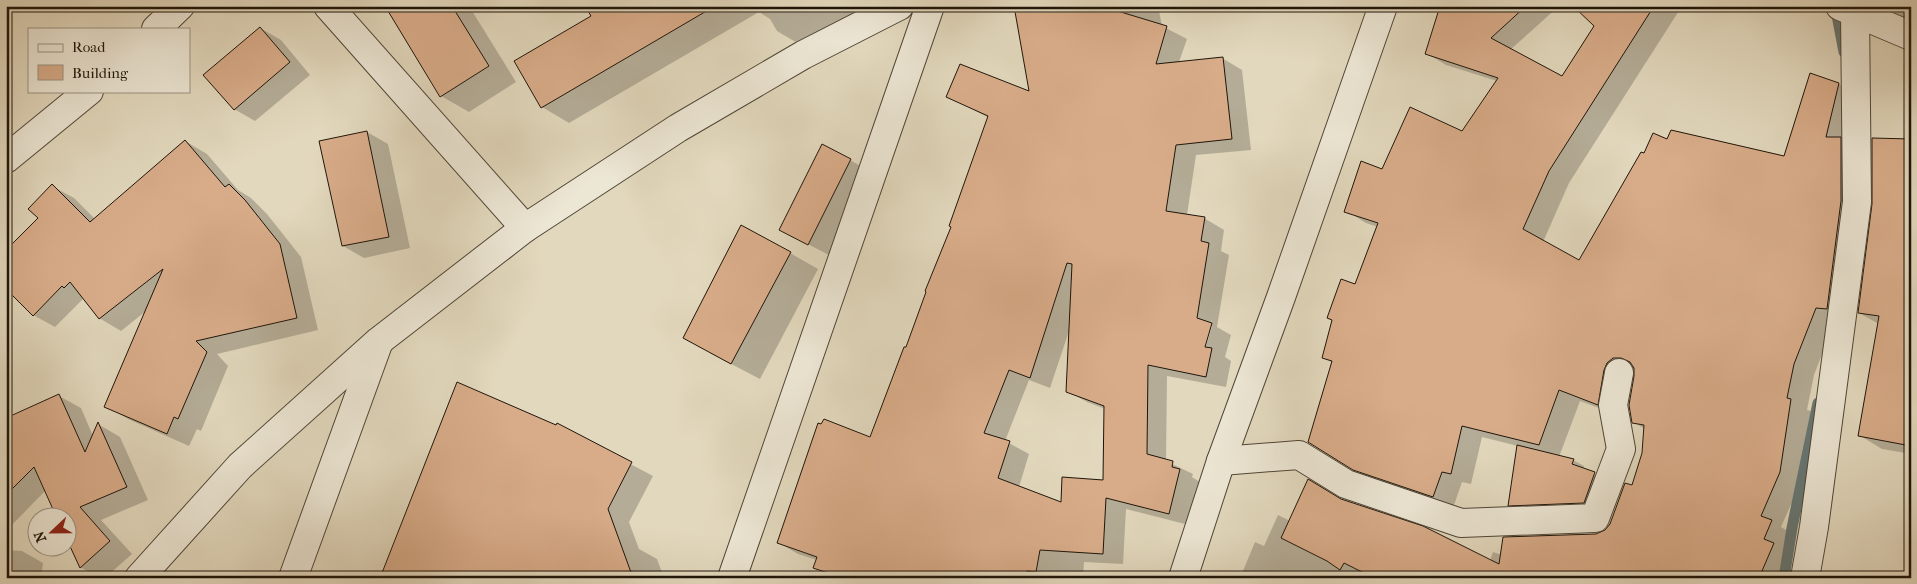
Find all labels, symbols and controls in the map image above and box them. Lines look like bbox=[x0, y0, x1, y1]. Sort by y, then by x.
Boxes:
legend bbox=[28, 28, 190, 92]
text: Road bbox=[72, 38, 106, 56]
text: Building bbox=[72, 64, 129, 82]
north arrow bbox=[28, 506, 78, 556]
text: N bbox=[30, 528, 50, 545]

